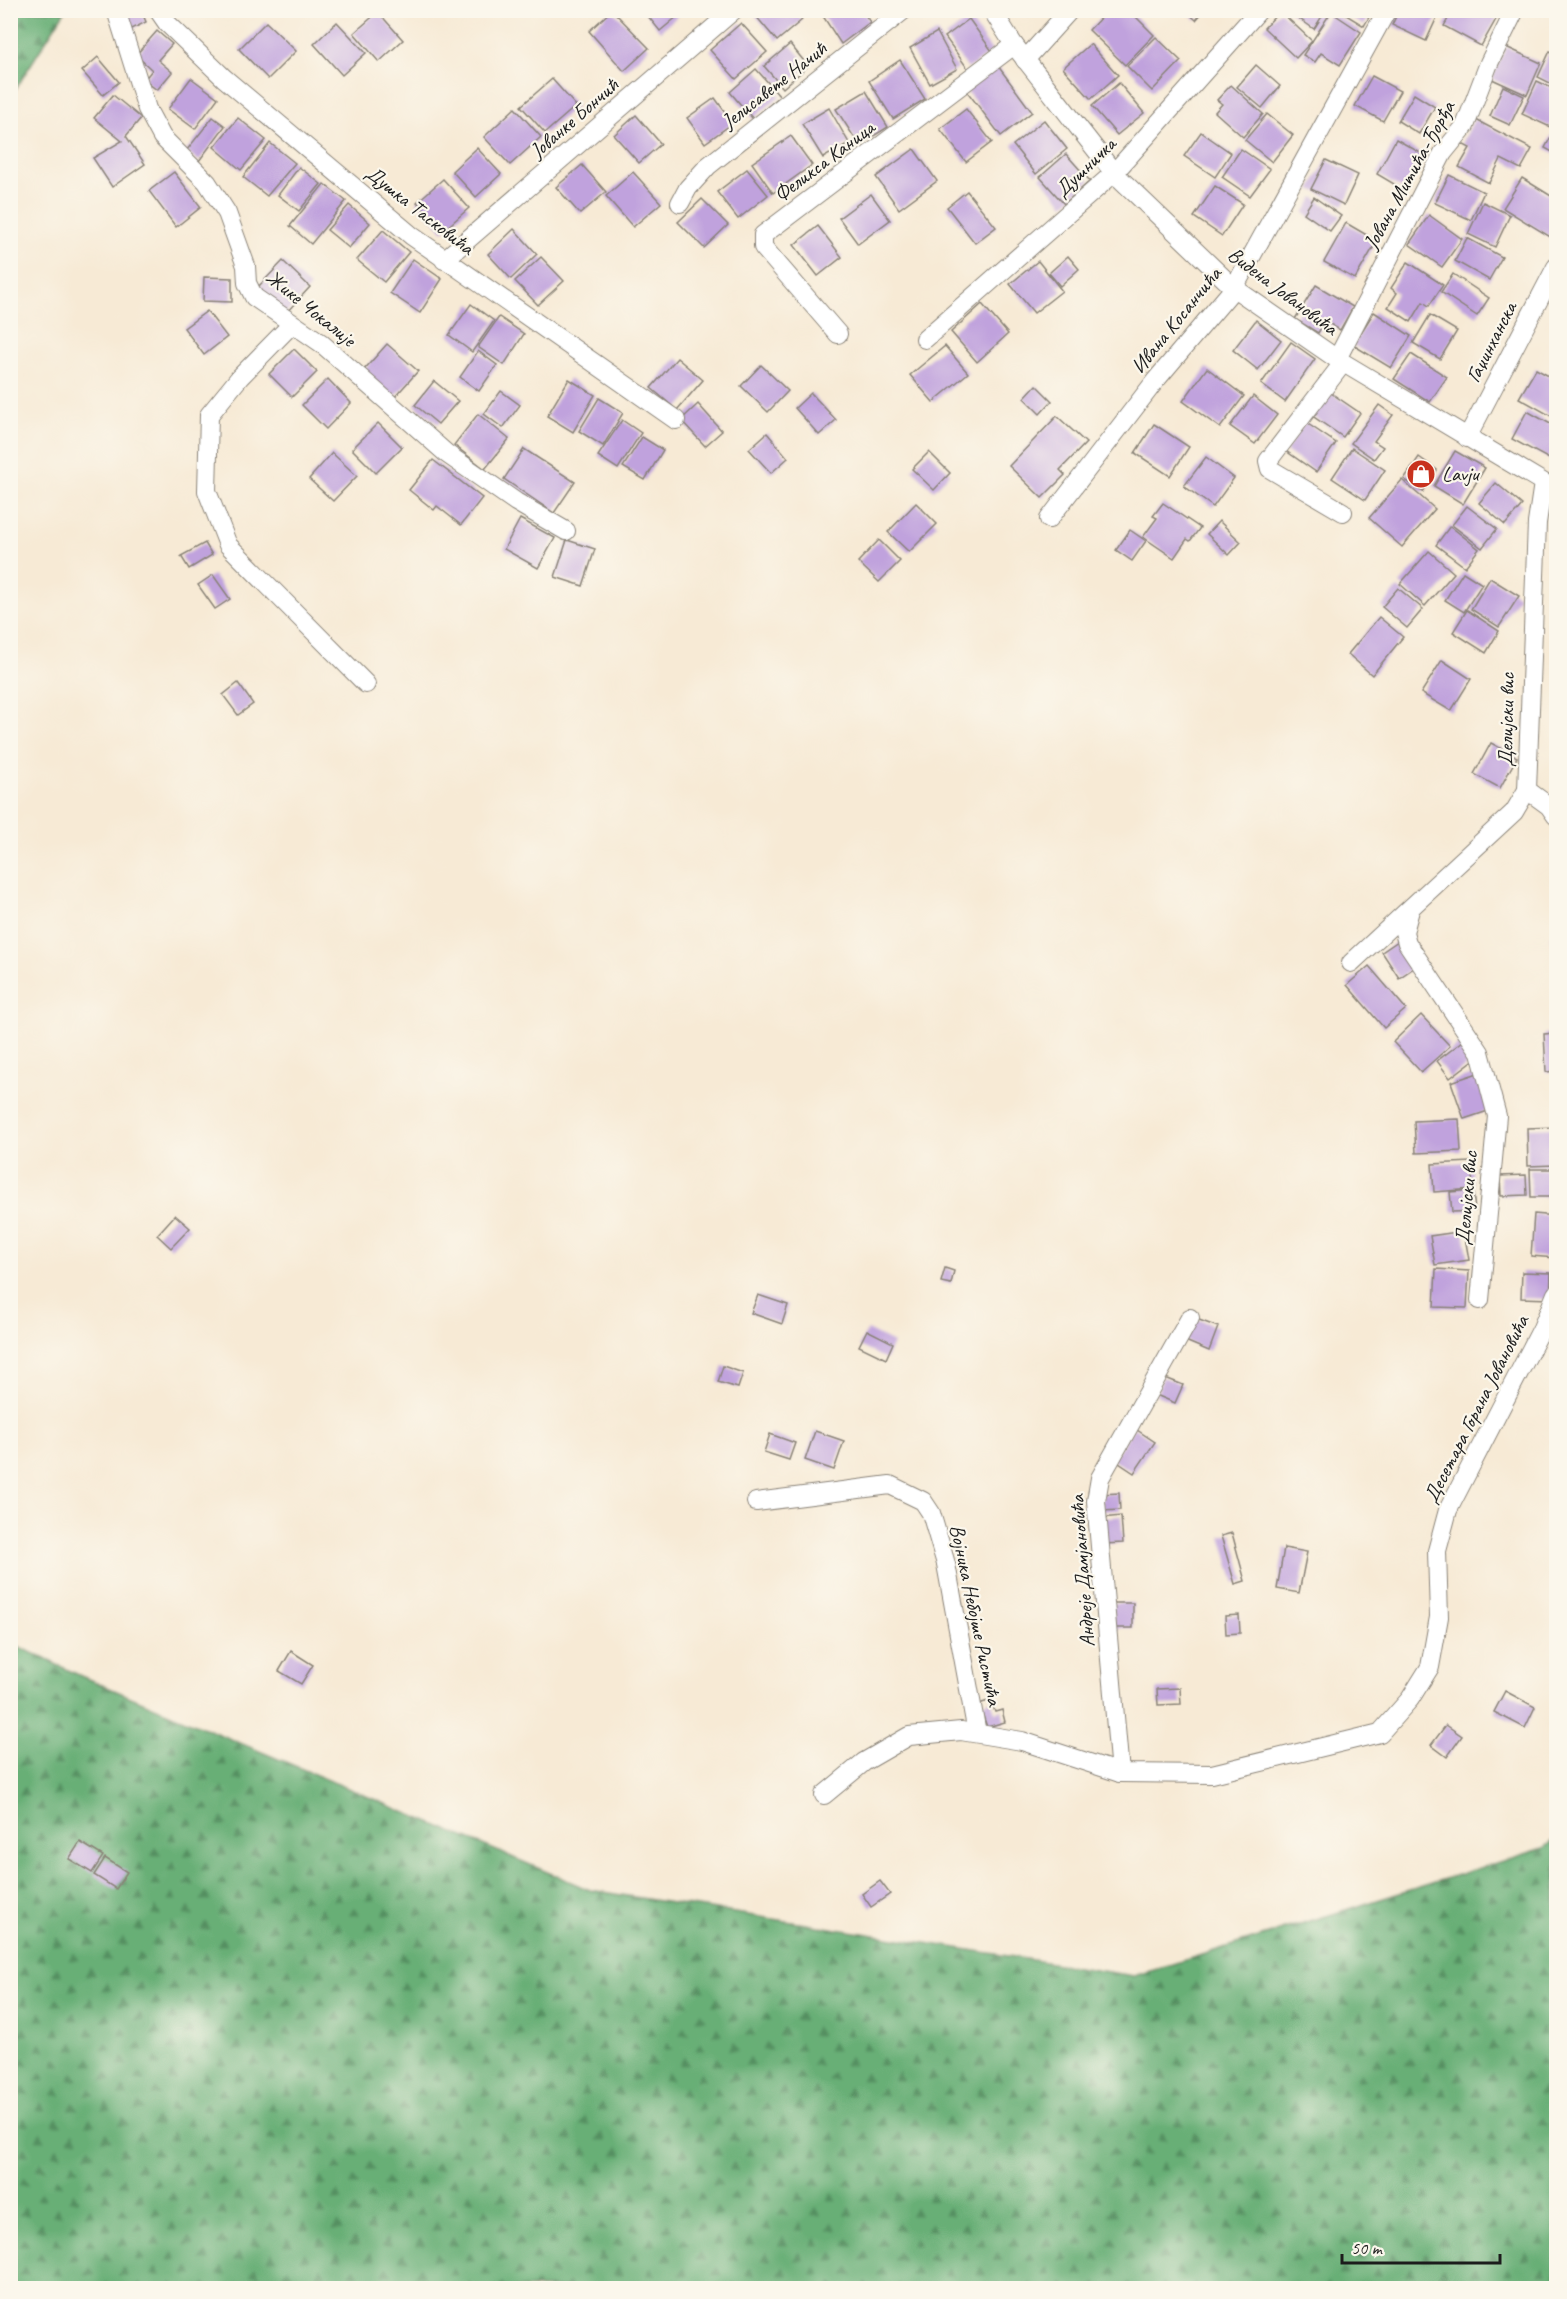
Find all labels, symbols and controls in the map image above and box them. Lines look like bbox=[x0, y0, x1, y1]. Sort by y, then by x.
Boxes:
street label: Јелисавете Начић bbox=[715, 35, 833, 135]
street label: Јованке Бончић bbox=[524, 72, 624, 164]
street label: Јована Митића-Ђорђа bbox=[1357, 95, 1462, 255]
street label: Феликса Каница bbox=[768, 113, 882, 207]
street label: Душничка bbox=[1049, 130, 1123, 203]
street label: Душка Тасковића bbox=[361, 160, 481, 262]
street label: Видена Јовановића bbox=[1223, 241, 1345, 342]
street label: Ивана Косанчића bbox=[1125, 260, 1228, 378]
street label: Жике Чокалије bbox=[261, 264, 363, 353]
street label: Гаџинханска bbox=[1460, 295, 1523, 386]
shop icon: Lavju bbox=[1405, 458, 1437, 490]
place label: Lavju bbox=[1442, 461, 1480, 487]
street label: Делијски вис bbox=[1492, 671, 1520, 767]
street label: Делијски вис bbox=[1449, 1149, 1483, 1246]
street label: Десетара Горана Јовановића bbox=[1417, 1309, 1535, 1507]
street label: Андреје Дамјановића bbox=[1064, 1492, 1100, 1648]
street label: Војника Небојше Ристића bbox=[944, 1522, 1008, 1710]
scale bar bbox=[1342, 2227, 1500, 2265]
text: 50 m bbox=[1351, 2237, 1384, 2259]

